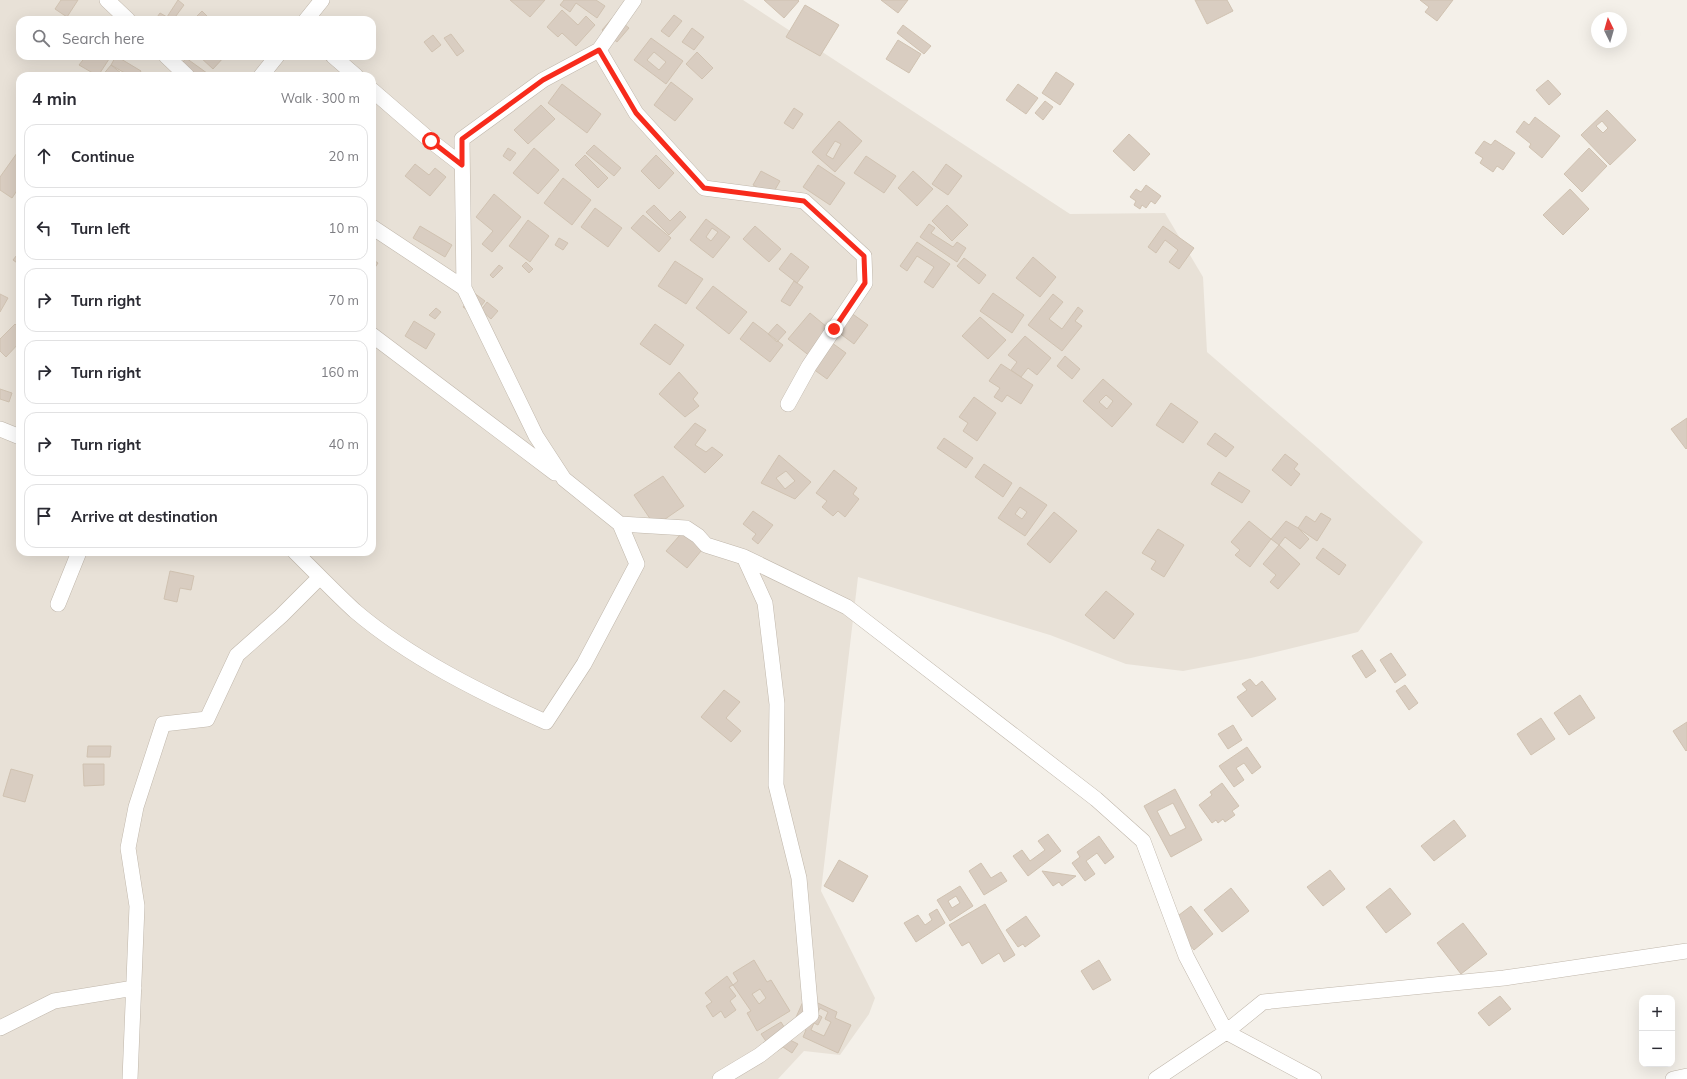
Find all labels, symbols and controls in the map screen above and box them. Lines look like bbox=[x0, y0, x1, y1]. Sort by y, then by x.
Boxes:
north arrow bbox=[1591, 12, 1627, 48]
search box bbox=[16, 16, 376, 60]
icon: search bbox=[30, 27, 52, 49]
text: Search here bbox=[62, 29, 144, 48]
text: 4 min bbox=[32, 88, 77, 109]
text: Walk · 300 m bbox=[281, 90, 360, 106]
route start bbox=[422, 132, 440, 150]
icon: ahead bbox=[33, 145, 55, 167]
text: Continue bbox=[71, 147, 134, 166]
text: 20 m bbox=[329, 148, 359, 164]
icon: left bbox=[33, 217, 55, 239]
text: Turn left bbox=[71, 219, 130, 238]
text: 10 m bbox=[329, 220, 359, 236]
icon: right bbox=[33, 289, 55, 311]
text: Turn right bbox=[71, 291, 141, 310]
text: 70 m bbox=[329, 292, 359, 308]
route end bbox=[825, 320, 843, 338]
icon: right bbox=[33, 361, 55, 383]
text: Turn right bbox=[71, 363, 141, 382]
text: 160 m bbox=[321, 364, 359, 380]
icon: right bbox=[33, 433, 55, 455]
text: Turn right bbox=[71, 435, 141, 454]
text: 40 m bbox=[329, 436, 359, 452]
icon: arrive bbox=[33, 505, 55, 527]
text: Arrive at destination bbox=[71, 507, 218, 526]
map controls bbox=[1639, 995, 1675, 1067]
button: + bbox=[1639, 995, 1675, 1031]
button: − bbox=[1639, 1031, 1675, 1067]

